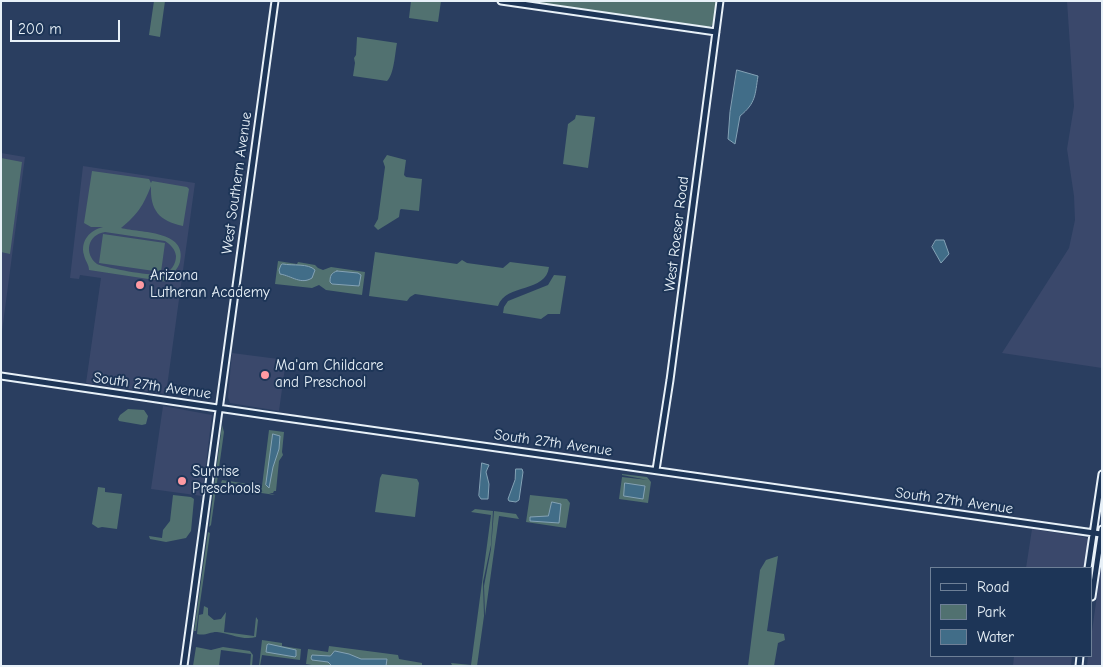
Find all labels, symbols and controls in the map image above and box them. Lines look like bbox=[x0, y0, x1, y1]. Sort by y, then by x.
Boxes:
scale bar bbox=[12, 10, 122, 42]
text: 200 m bbox=[18, 20, 62, 38]
street label: West Southern Avenue bbox=[218, 111, 256, 255]
street label: West Roeser Road bbox=[661, 175, 693, 293]
place label: Arizona Lutheran Academy bbox=[150, 267, 270, 302]
marker: Arizona Lutheran Academy bbox=[134, 279, 146, 291]
place label: Ma'am Childcare and Preschool bbox=[275, 357, 383, 392]
street label: South 27th Avenue bbox=[92, 369, 212, 403]
marker: Ma'am Childcare and Preschool bbox=[259, 369, 271, 381]
street label: South 27th Avenue bbox=[493, 426, 613, 460]
place label: Sunrise Preschools bbox=[192, 463, 260, 498]
marker: Sunrise Preschools bbox=[176, 475, 188, 487]
street label: South 27th Avenue bbox=[894, 484, 1014, 518]
legend bbox=[930, 567, 1093, 657]
text: Road bbox=[977, 578, 1009, 596]
text: Park bbox=[977, 603, 1006, 621]
text: Water bbox=[977, 628, 1014, 646]

